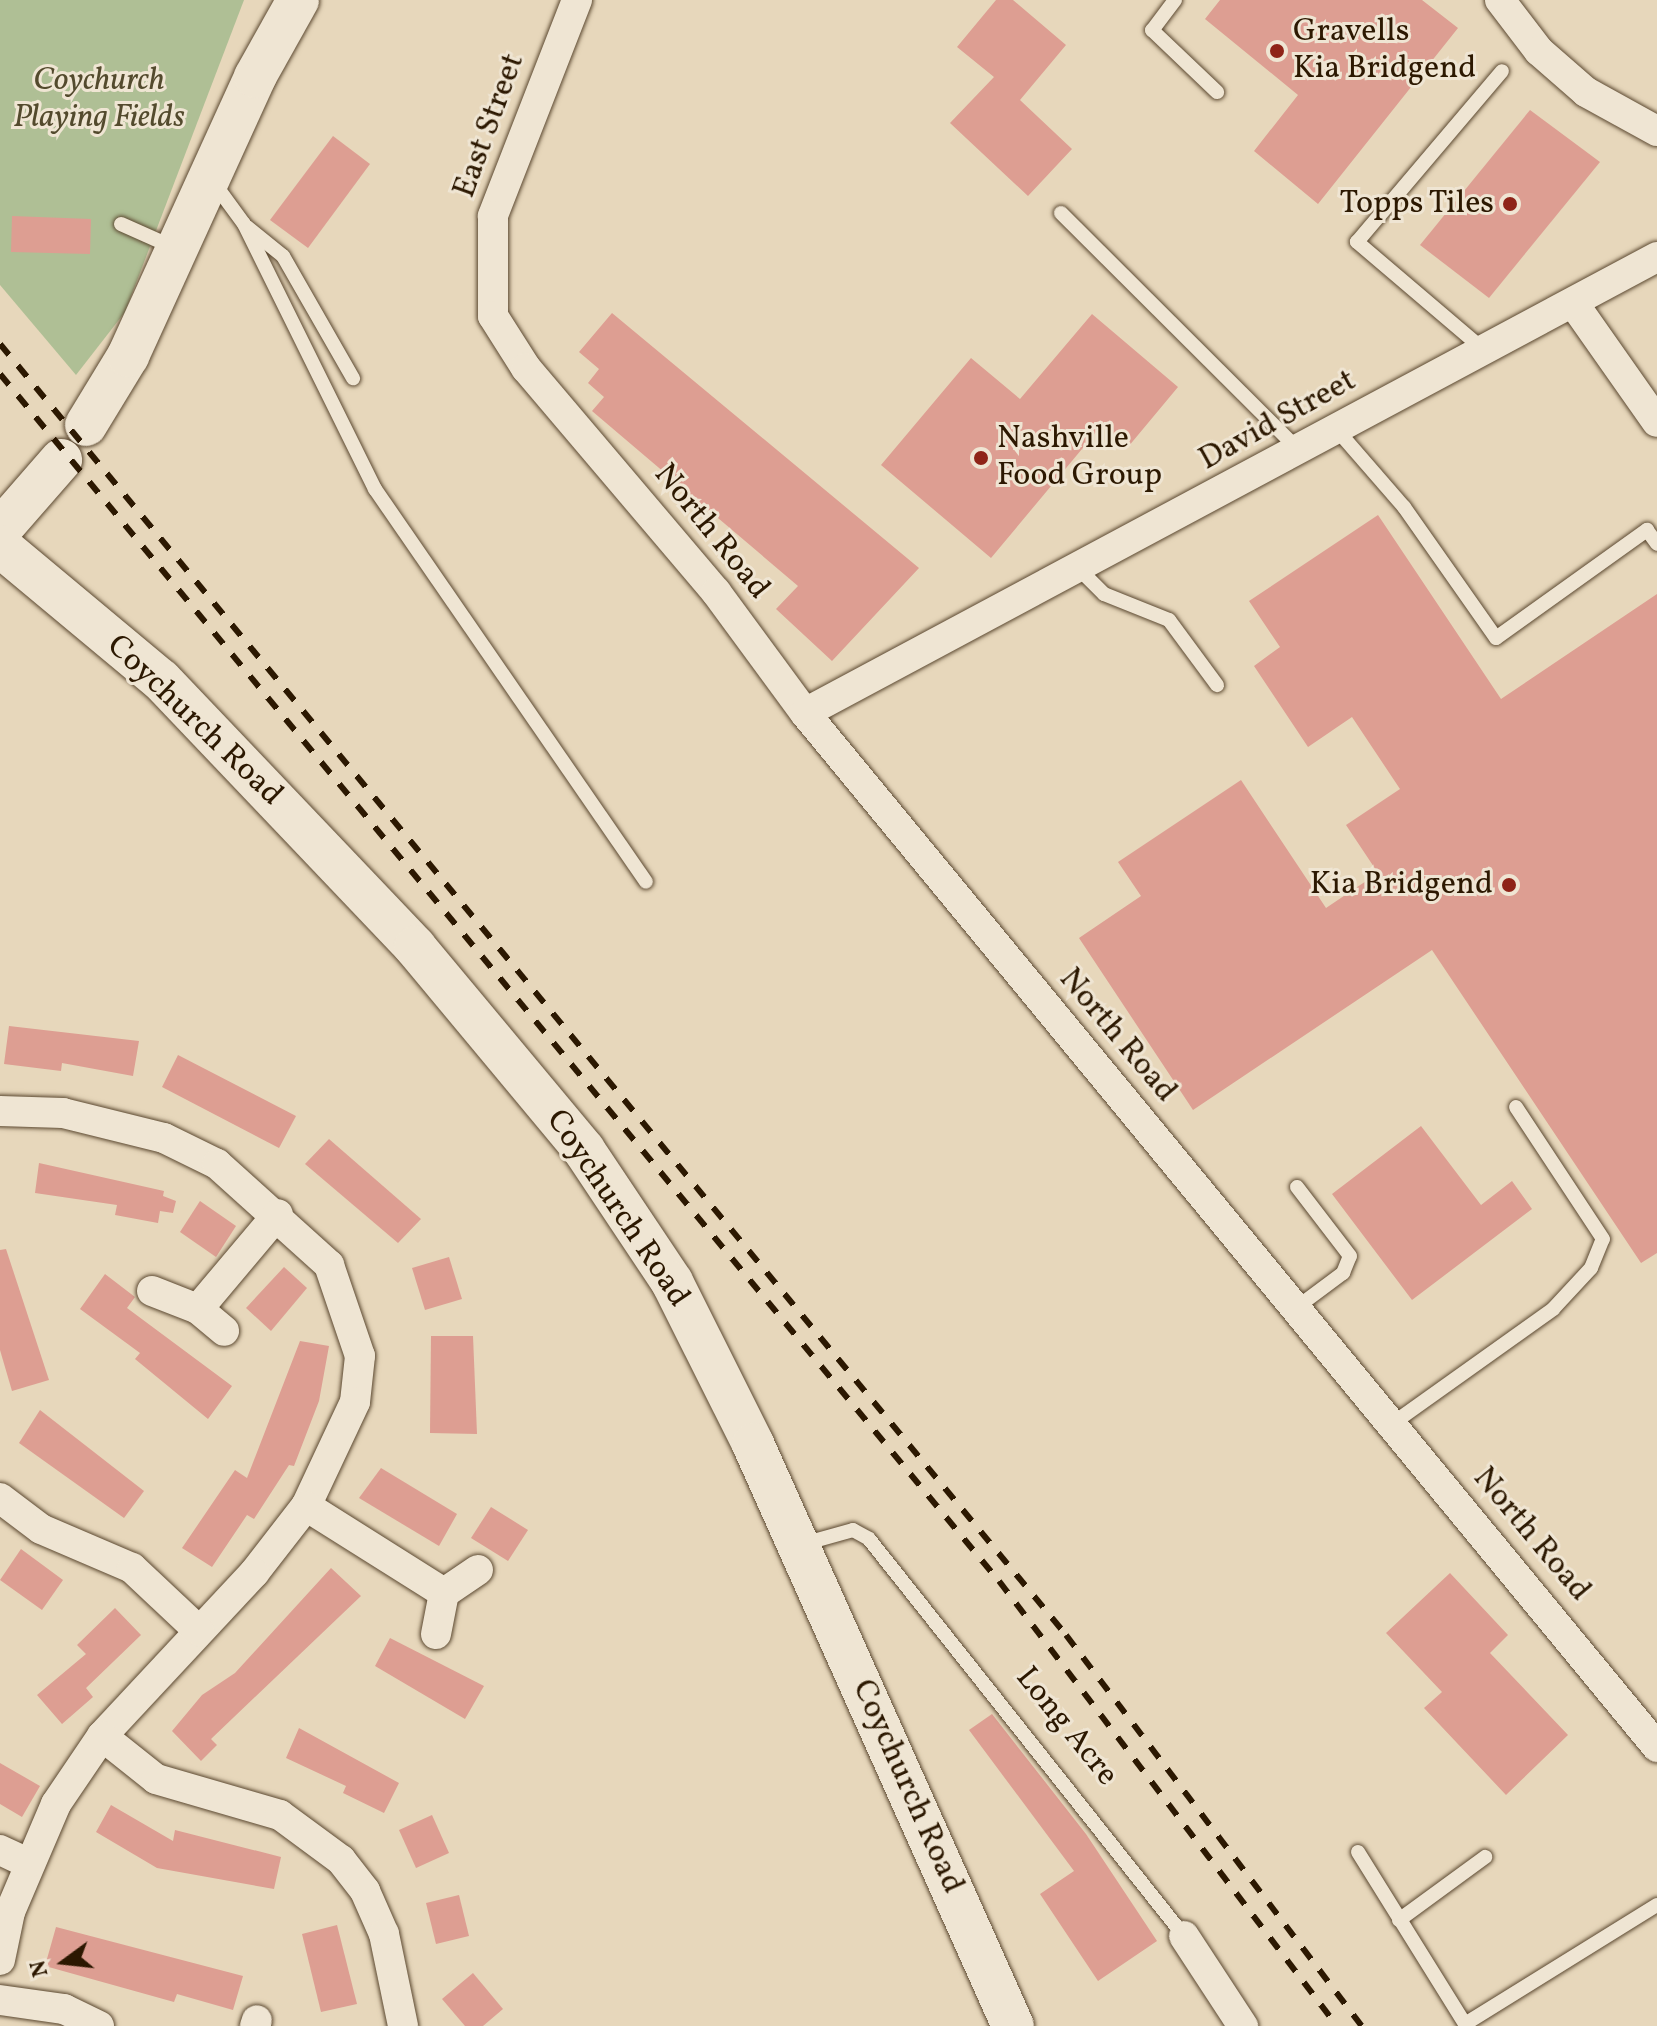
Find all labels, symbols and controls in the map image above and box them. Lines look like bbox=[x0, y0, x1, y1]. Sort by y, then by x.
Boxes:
place label: Gravells Kia Bridgend bbox=[1293, 14, 1476, 89]
marker: Gravells Kia Bridgend bbox=[1268, 42, 1286, 60]
street label: East Street bbox=[446, 49, 534, 203]
park label: Coychurch Playing Fields bbox=[13, 63, 185, 138]
place label: Topps Tiles bbox=[1339, 185, 1494, 223]
marker: Topps Tiles bbox=[1501, 195, 1519, 213]
street label: David Street bbox=[1193, 362, 1363, 480]
place label: Nashville Food Group bbox=[997, 421, 1162, 496]
marker: Nashville Food Group bbox=[972, 449, 990, 467]
street label: North Road bbox=[645, 457, 777, 607]
street label: Coychurch Road bbox=[98, 627, 290, 815]
place label: Kia Bridgend bbox=[1310, 866, 1493, 904]
marker: Kia Bridgend bbox=[1500, 876, 1518, 894]
street label: North Road bbox=[1050, 961, 1184, 1111]
street label: Coychurch Road bbox=[537, 1103, 697, 1315]
street label: North Road bbox=[1464, 1460, 1598, 1610]
street label: Long Acre bbox=[1007, 1660, 1125, 1794]
street label: Coychurch Road bbox=[843, 1674, 971, 1900]
north arrow bbox=[24, 1922, 104, 2002]
text: N bbox=[23, 1957, 57, 1980]

